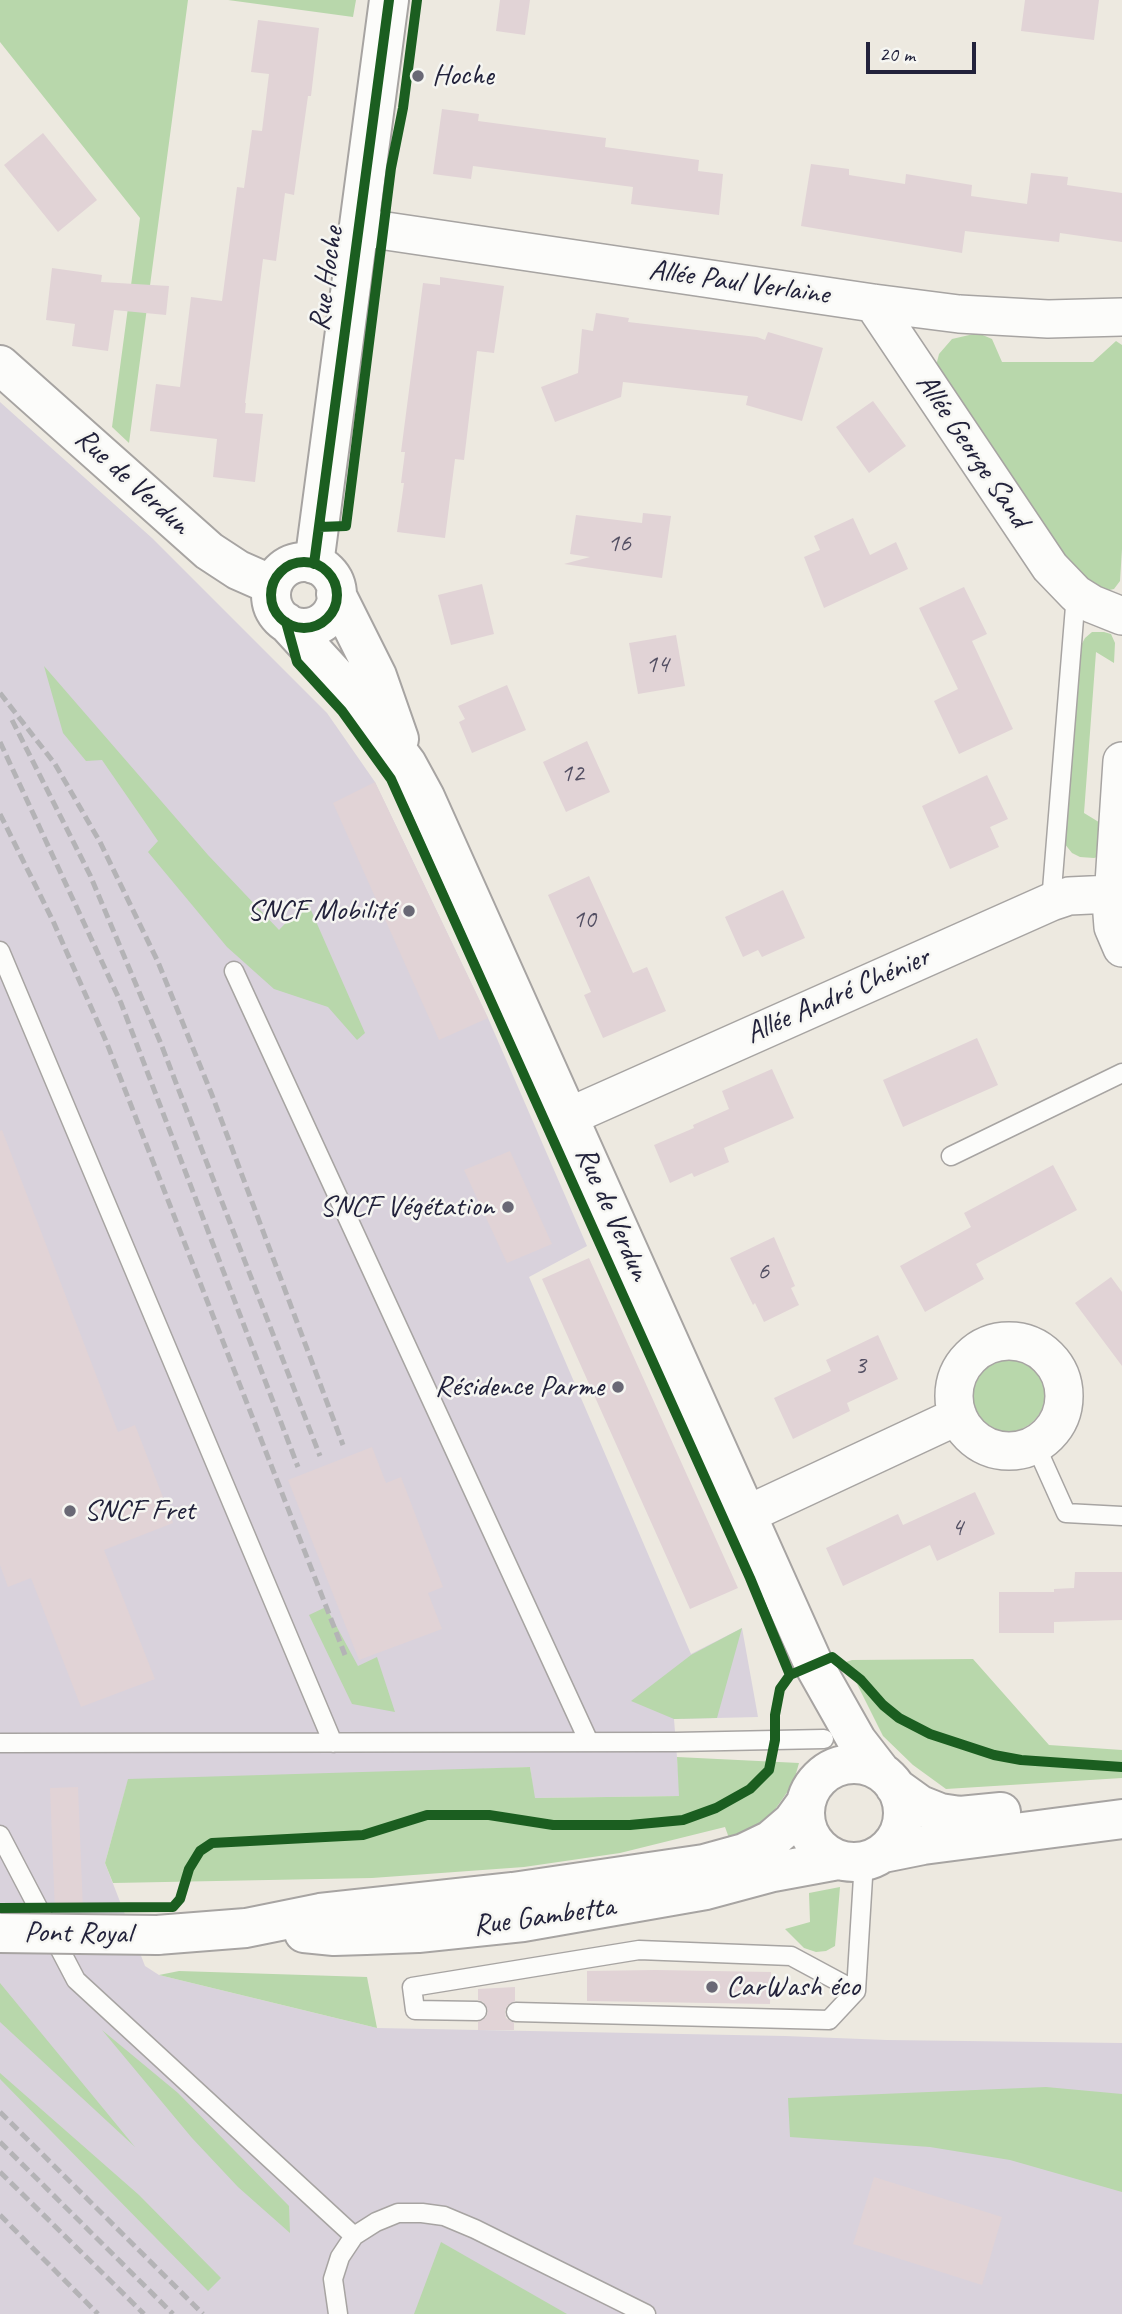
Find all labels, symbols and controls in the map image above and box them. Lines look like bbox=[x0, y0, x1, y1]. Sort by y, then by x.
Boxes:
scale bar bbox=[870, 28, 980, 72]
text: 20 m bbox=[879, 41, 915, 67]
place label: Hoche bbox=[432, 58, 493, 94]
marker: Hoche bbox=[410, 68, 426, 84]
street label: Rue Hoche bbox=[302, 225, 352, 333]
street label: Allée Paul Verlaine bbox=[647, 253, 831, 313]
street label: Allée George Sand bbox=[907, 367, 1037, 535]
street label: Rue de Verdun bbox=[67, 421, 197, 543]
house number: 16 bbox=[607, 528, 631, 560]
house number: 14 bbox=[645, 649, 669, 681]
house number: 12 bbox=[560, 758, 584, 790]
place label: SNCF Mobilité bbox=[247, 893, 395, 929]
marker: SNCF Mobilité bbox=[401, 903, 417, 919]
house number: 10 bbox=[572, 904, 596, 936]
street label: Allée André Chénier bbox=[741, 939, 935, 1053]
street label: Rue de Verdun bbox=[567, 1141, 657, 1287]
place label: SNCF Végétation bbox=[320, 1189, 494, 1225]
marker: SNCF Végétation bbox=[500, 1199, 516, 1215]
house number: 6 bbox=[757, 1256, 769, 1288]
house number: 3 bbox=[854, 1350, 866, 1382]
place label: Résidence Parme bbox=[435, 1369, 604, 1405]
marker: Résidence Parme bbox=[610, 1379, 626, 1395]
place label: SNCF Fret bbox=[84, 1493, 195, 1529]
marker: SNCF Fret bbox=[62, 1503, 78, 1519]
house number: 4 bbox=[951, 1512, 963, 1544]
street label: Rue Gambetta bbox=[471, 1889, 617, 1945]
street label: Pont Royal bbox=[24, 1915, 132, 1953]
place label: CarWash éco bbox=[726, 1969, 860, 2005]
marker: CarWash éco bbox=[704, 1979, 720, 1995]

